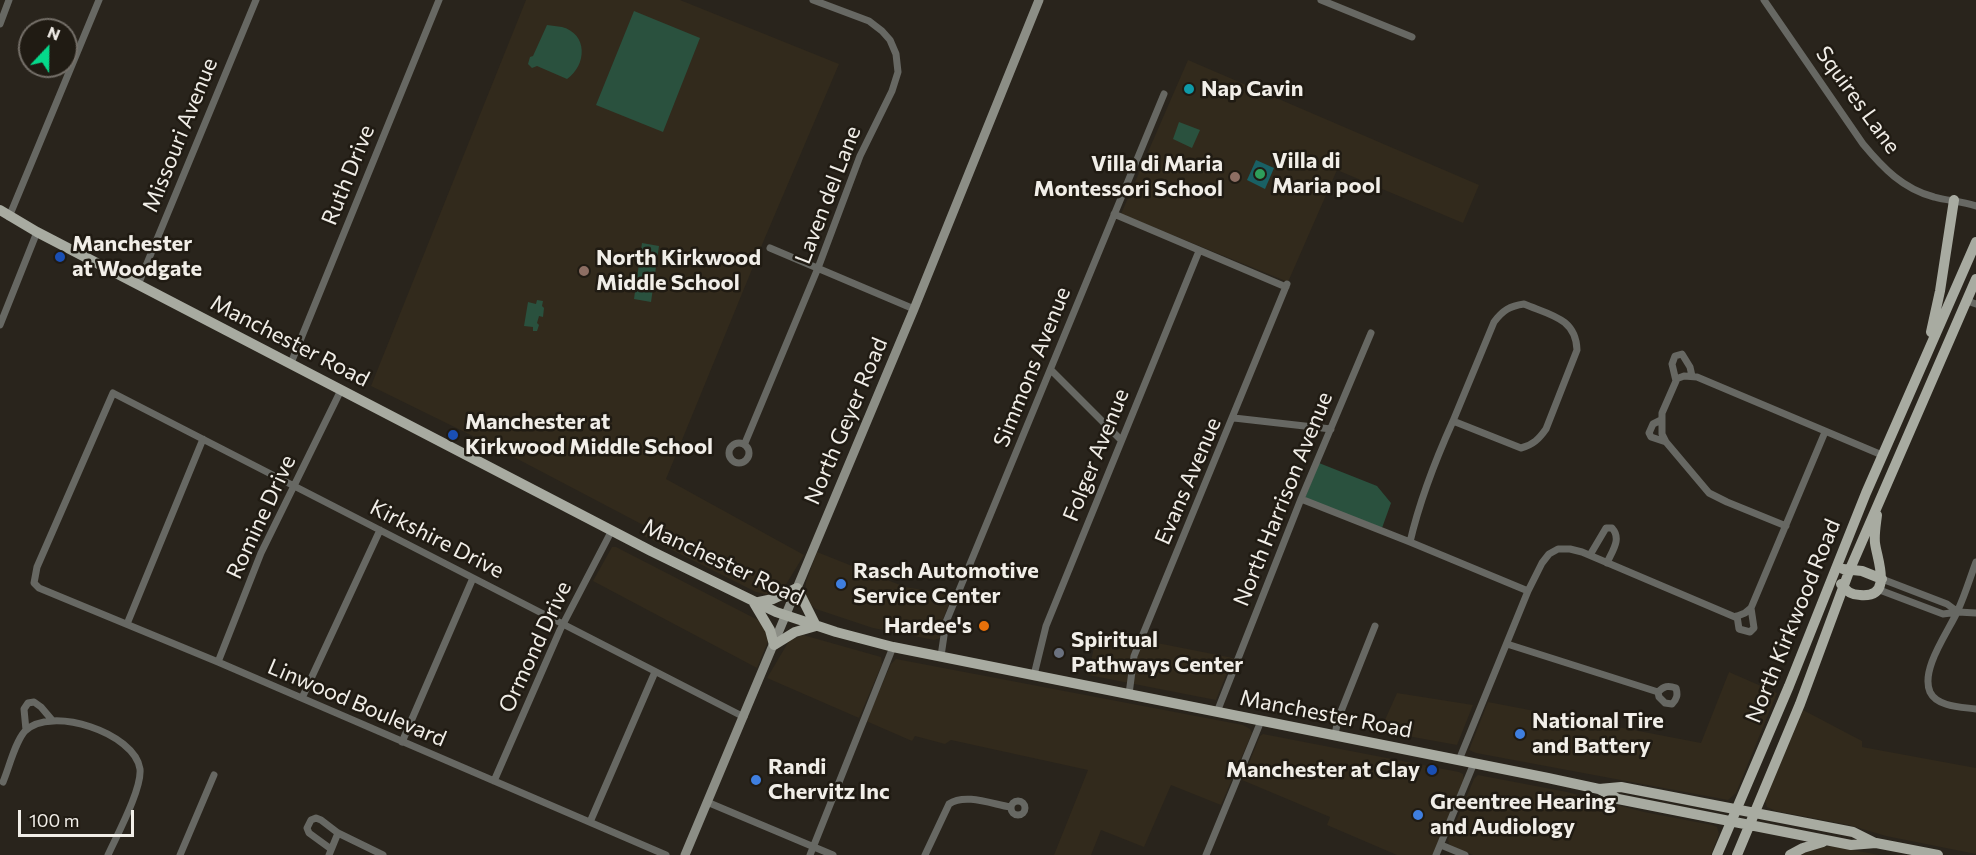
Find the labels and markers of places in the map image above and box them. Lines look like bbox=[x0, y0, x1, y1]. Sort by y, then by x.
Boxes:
place label: Nap Cavin bbox=[1201, 76, 1303, 102]
marker: Nap Cavin bbox=[1182, 82, 1196, 96]
place label: Villa di Maria pool bbox=[1272, 148, 1381, 200]
place label: Villa di Maria Montessori School bbox=[1033, 151, 1223, 202]
marker: Villa di Maria pool bbox=[1253, 167, 1267, 181]
marker: Villa di Maria Montessori School bbox=[1228, 170, 1242, 184]
place label: Manchester at Woodgate bbox=[72, 231, 202, 282]
place label: North Kirkwood Middle School bbox=[596, 245, 761, 296]
marker: Manchester at Woodgate bbox=[53, 250, 67, 264]
marker: North Kirkwood Middle School bbox=[577, 264, 591, 278]
place label: Manchester at Kirkwood Middle School bbox=[465, 409, 713, 460]
marker: Manchester at Kirkwood Middle School bbox=[446, 428, 460, 442]
place label: Rasch Automotive Service Center bbox=[853, 558, 1039, 610]
marker: Rasch Automotive Service Center bbox=[834, 577, 848, 591]
place label: Hardee's bbox=[884, 613, 972, 639]
marker: Hardee's bbox=[977, 619, 991, 633]
place label: Spiritual Pathways Center bbox=[1071, 627, 1243, 678]
marker: Spiritual Pathways Center bbox=[1052, 646, 1066, 660]
place label: National Tire and Battery bbox=[1532, 708, 1664, 760]
marker: National Tire and Battery bbox=[1513, 727, 1527, 741]
place label: Randi Chervitz Inc bbox=[768, 754, 890, 806]
place label: Manchester at Clay bbox=[1226, 757, 1420, 783]
marker: Manchester at Clay bbox=[1425, 763, 1439, 777]
marker: Randi Chervitz Inc bbox=[749, 773, 763, 787]
place label: Greentree Hearing and Audiology bbox=[1430, 789, 1616, 840]
marker: Greentree Hearing and Audiology bbox=[1411, 808, 1425, 822]

